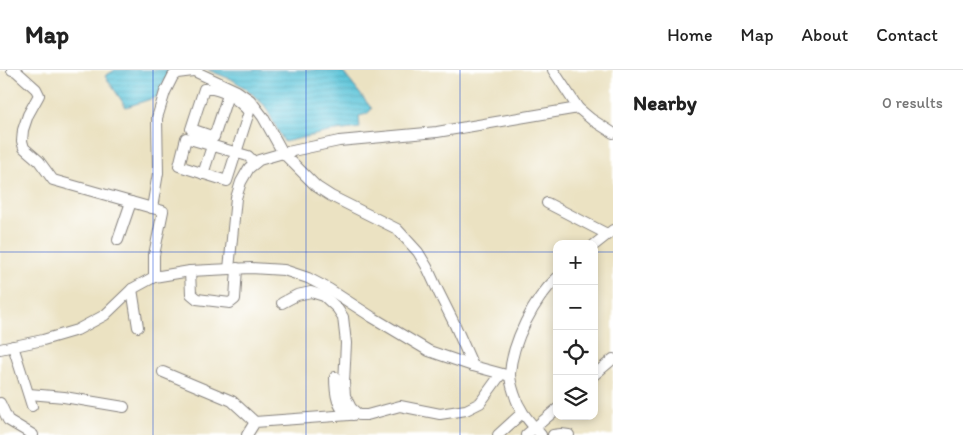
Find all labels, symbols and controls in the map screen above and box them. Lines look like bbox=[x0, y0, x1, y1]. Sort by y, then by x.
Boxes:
text: Map bbox=[25, 20, 69, 49]
text: Home bbox=[667, 24, 713, 46]
text: Map bbox=[741, 24, 774, 46]
text: About bbox=[802, 24, 848, 46]
text: Contact bbox=[876, 24, 938, 46]
text: Nearby bbox=[633, 90, 697, 115]
text: 0 results bbox=[882, 93, 943, 112]
map controls bbox=[553, 240, 598, 420]
button: + bbox=[553, 240, 598, 285]
button: − bbox=[553, 285, 598, 330]
button: locate bbox=[553, 330, 598, 375]
button: layers bbox=[553, 375, 598, 420]

